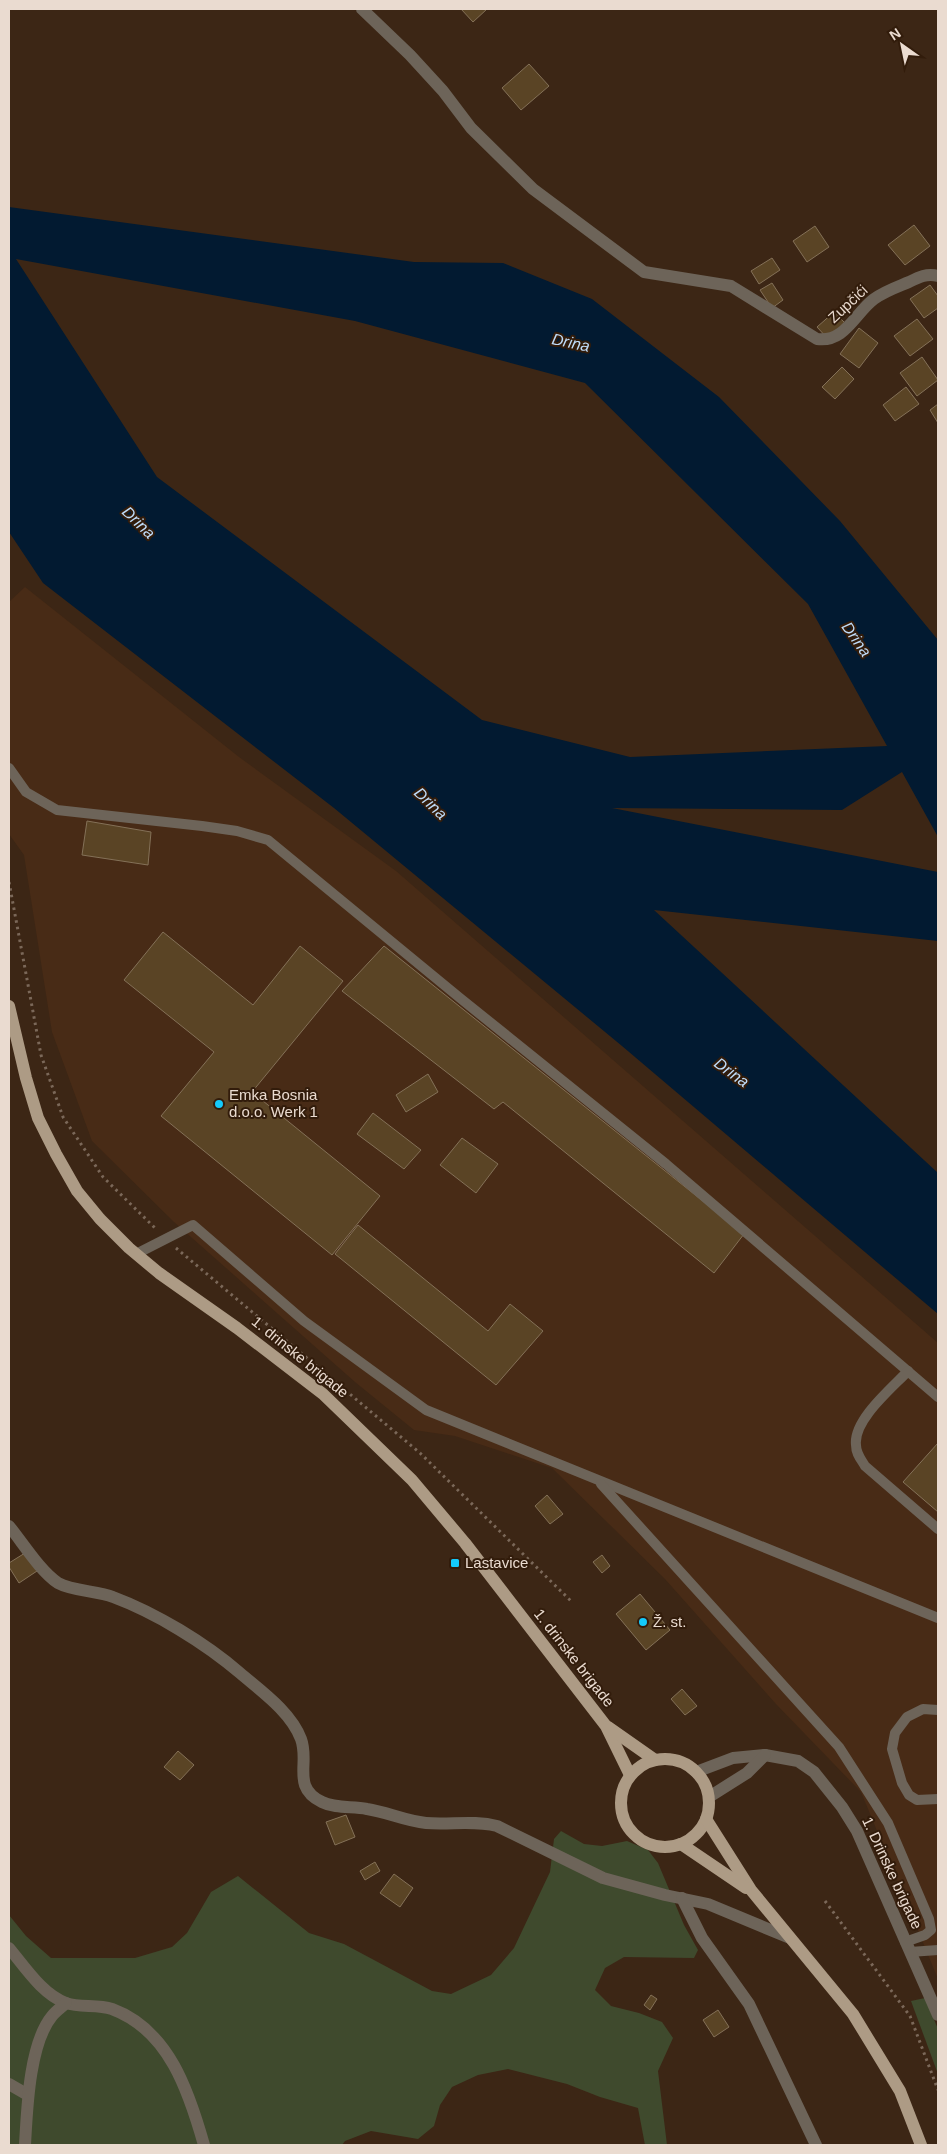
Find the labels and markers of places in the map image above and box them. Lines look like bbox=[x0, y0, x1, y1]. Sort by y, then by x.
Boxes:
place label: Emka Bosnia d.o.o. Werk 1 bbox=[229, 1086, 318, 1120]
marker: Emka Bosnia d.o.o. Werk 1 bbox=[213, 1098, 225, 1110]
place label: Lastavice bbox=[465, 1554, 528, 1571]
marker: Lastavice bbox=[449, 1557, 461, 1569]
place label: Ž. st. bbox=[653, 1613, 686, 1630]
marker: Ž. st. bbox=[637, 1616, 649, 1628]

